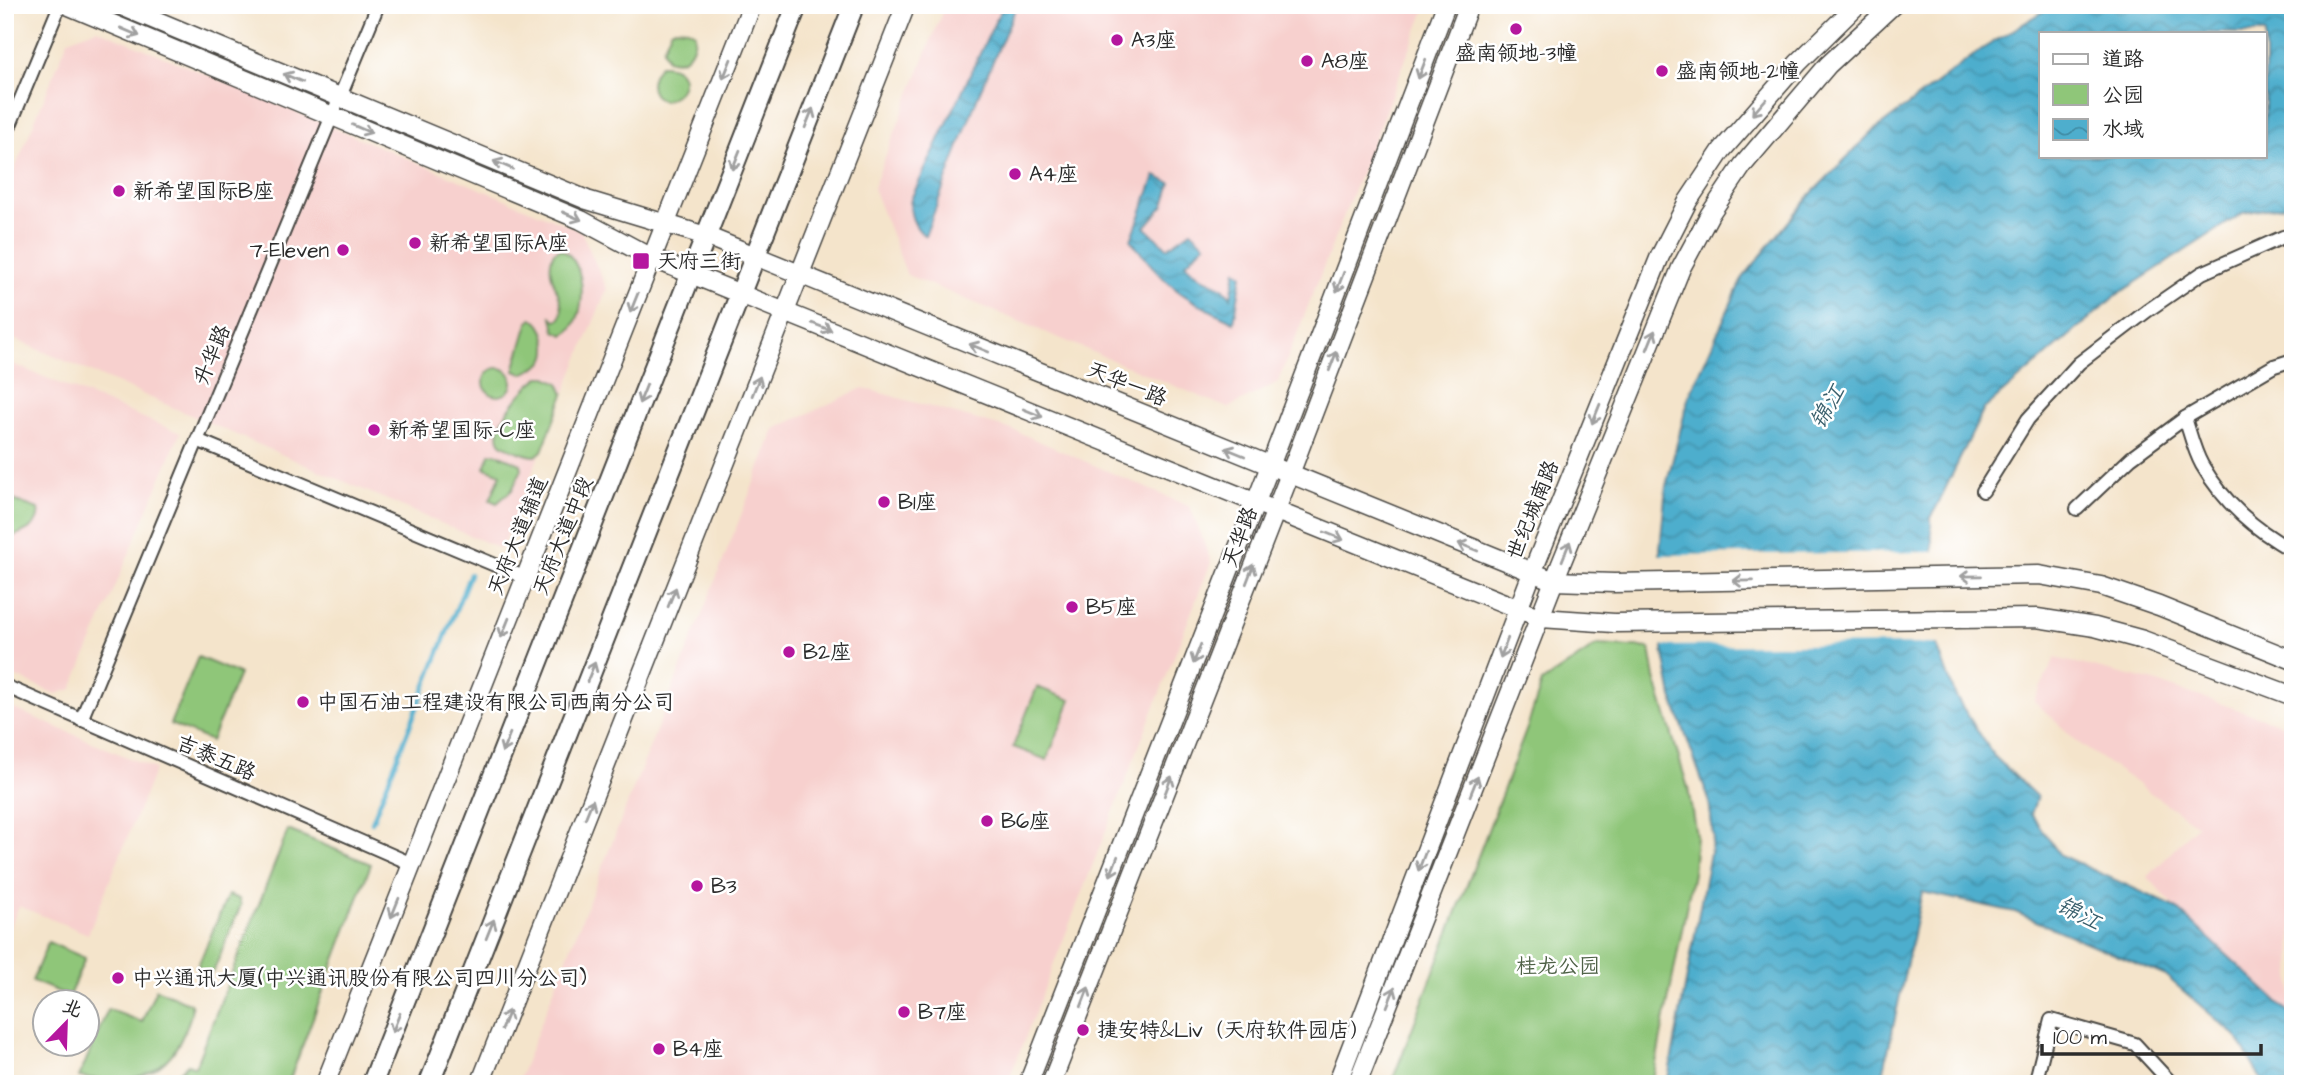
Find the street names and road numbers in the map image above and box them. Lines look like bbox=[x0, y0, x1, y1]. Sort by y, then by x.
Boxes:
street label: 升华路 bbox=[186, 320, 238, 390]
street label: 天华一路 bbox=[1083, 355, 1171, 413]
street label: 世纪城南路 bbox=[1500, 456, 1566, 564]
street label: 天府大道辅道 bbox=[481, 472, 555, 600]
street label: 天府大道中段 bbox=[526, 472, 600, 600]
street label: 天华路 bbox=[1215, 502, 1265, 572]
street label: 吉泰五路 bbox=[172, 728, 260, 788]

